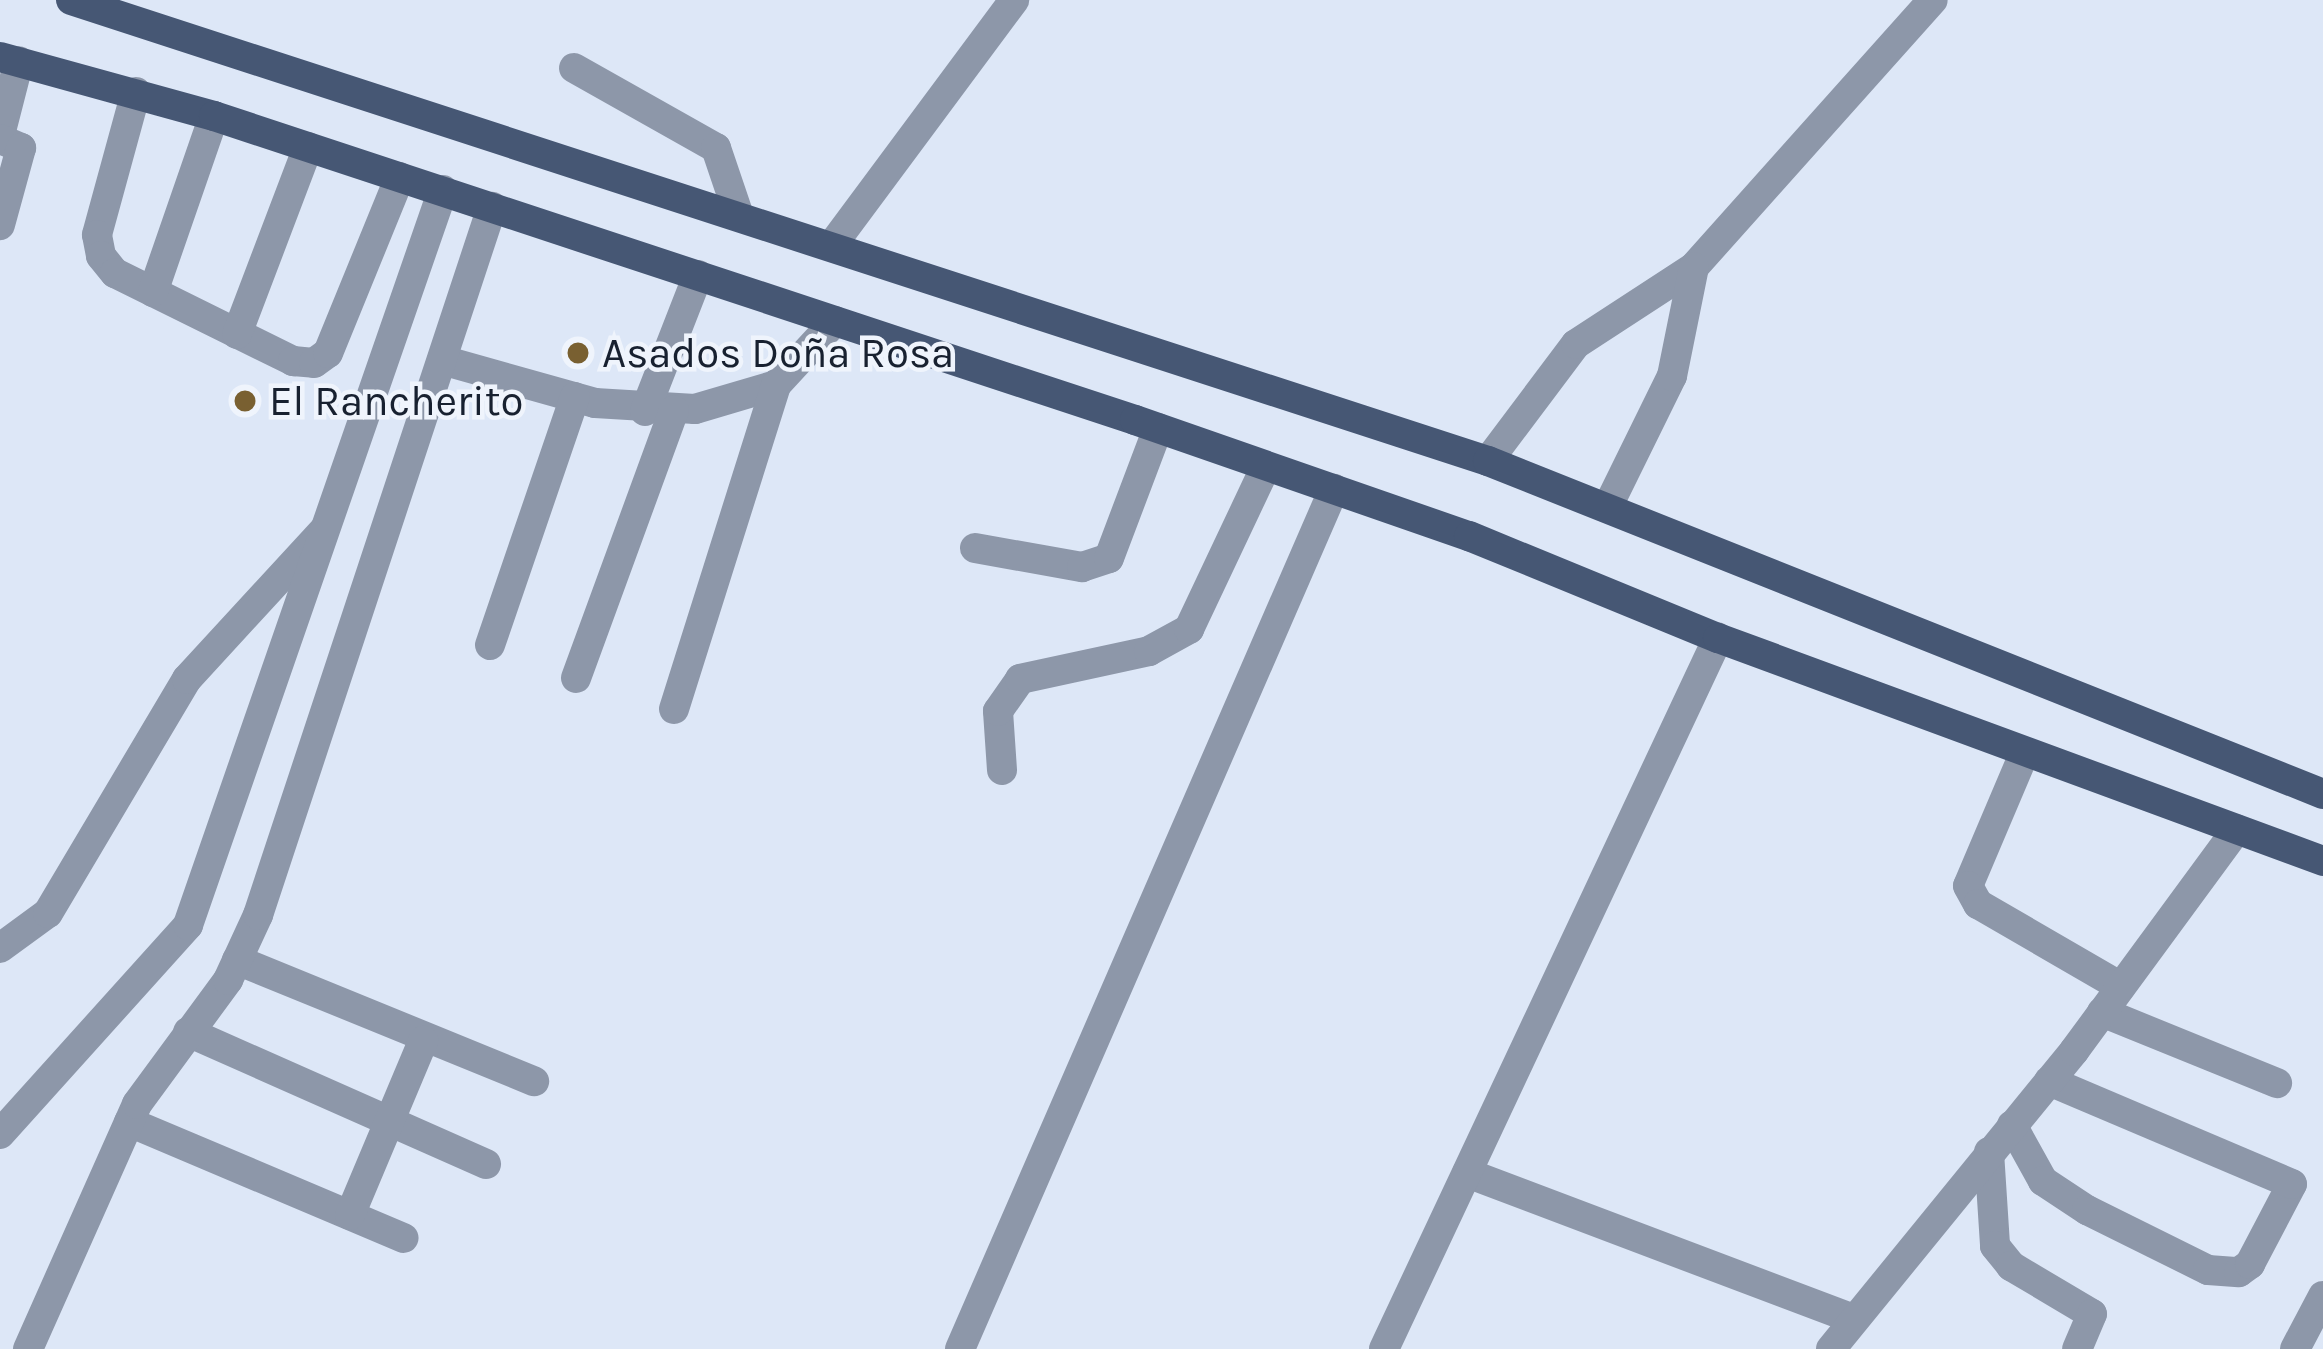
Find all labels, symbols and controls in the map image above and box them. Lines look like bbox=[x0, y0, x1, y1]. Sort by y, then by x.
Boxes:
place label: Asados Doña Rosa bbox=[602, 328, 954, 378]
marker: Asados Doña Rosa bbox=[565, 340, 591, 366]
place label: El Rancherito bbox=[269, 376, 524, 426]
marker: El Rancherito bbox=[232, 388, 258, 414]

